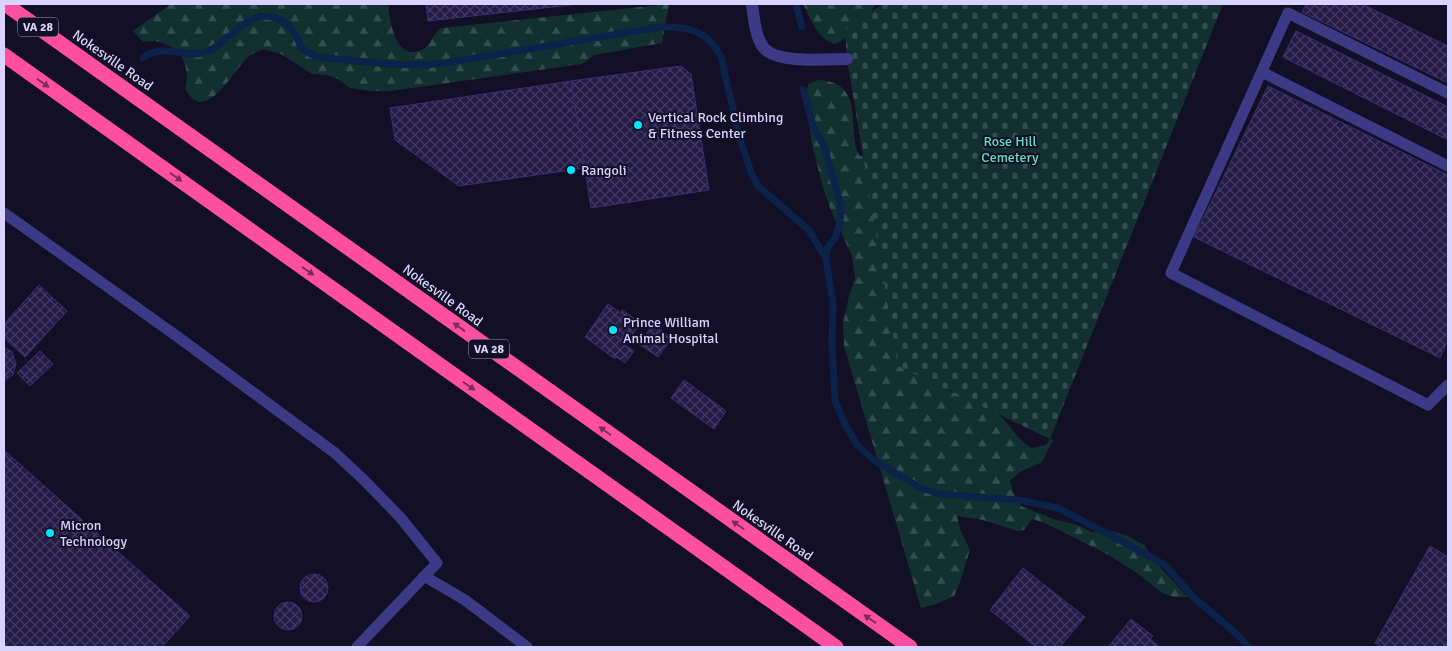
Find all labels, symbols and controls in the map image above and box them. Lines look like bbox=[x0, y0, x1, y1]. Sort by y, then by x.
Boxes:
road number: VA 28 bbox=[18, 18, 58, 36]
street label: Nokesville Road bbox=[69, 26, 156, 95]
one-way arrow bbox=[37, 78, 50, 88]
place label: Vertical Rock Climbing & Fitness Center bbox=[648, 109, 783, 142]
marker: Vertical Rock Climbing & Fitness Center bbox=[632, 119, 644, 131]
park label: Rose Hill Cemetery bbox=[981, 133, 1039, 166]
place label: Rangoli bbox=[581, 162, 627, 179]
marker: Rangoli bbox=[565, 164, 577, 176]
one-way arrow bbox=[169, 172, 183, 182]
street label: Nokesville Road bbox=[399, 261, 486, 330]
one-way arrow bbox=[301, 266, 315, 276]
place label: Prince William Animal Hospital bbox=[623, 314, 719, 347]
one-way arrow bbox=[452, 322, 466, 332]
marker: Prince William Animal Hospital bbox=[607, 324, 619, 336]
road number: VA 28 bbox=[469, 339, 509, 358]
one-way arrow bbox=[462, 381, 476, 391]
one-way arrow bbox=[598, 426, 612, 436]
street label: Nokesville Road bbox=[729, 496, 816, 565]
place label: Micron Technology bbox=[60, 517, 128, 550]
one-way arrow bbox=[731, 520, 745, 530]
marker: Micron Technology bbox=[44, 527, 56, 539]
one-way arrow bbox=[864, 614, 877, 624]

